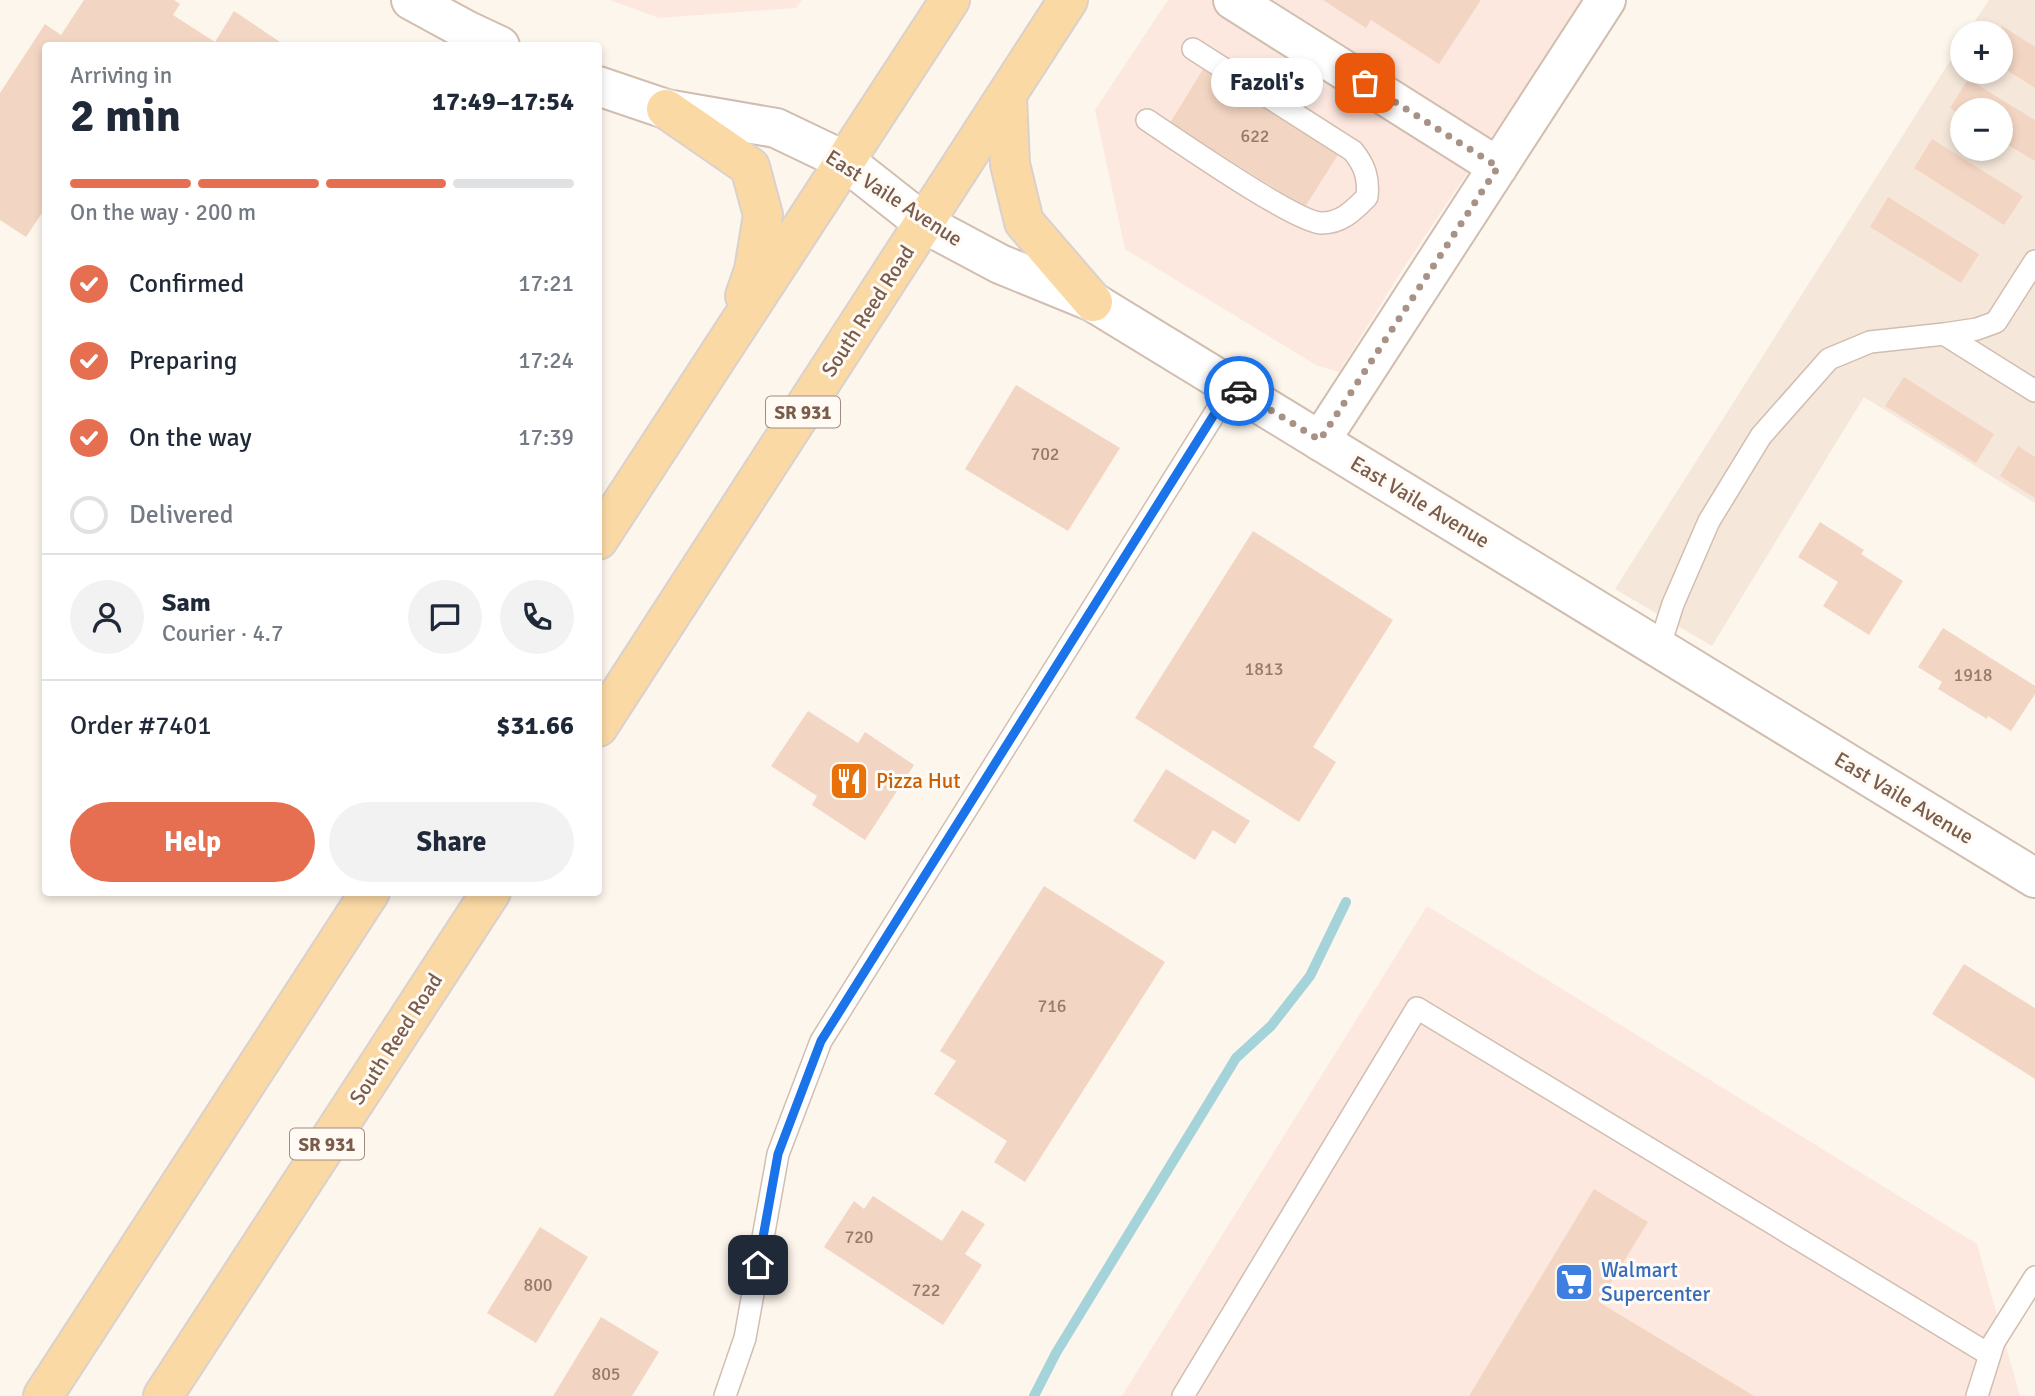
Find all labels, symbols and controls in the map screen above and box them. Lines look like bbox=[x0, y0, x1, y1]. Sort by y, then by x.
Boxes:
map controls bbox=[1950, 21, 2013, 161]
button: + bbox=[1950, 21, 2013, 84]
pin bbox=[1335, 53, 1395, 113]
callout: Fazoli's bbox=[1211, 58, 1323, 108]
text: Arriving in bbox=[70, 61, 172, 90]
icon: bag bbox=[1346, 64, 1384, 102]
text: Fazoli's bbox=[1230, 68, 1304, 97]
text: 17:49–17:54 bbox=[432, 86, 574, 118]
text: 2 min bbox=[70, 88, 181, 144]
button: − bbox=[1950, 98, 2013, 161]
house number: 622 bbox=[1240, 125, 1270, 147]
street label: East Vaile Avenue bbox=[821, 144, 967, 252]
text: On the way · 200 m bbox=[70, 198, 256, 227]
street label: South Reed Road bbox=[816, 240, 920, 382]
icon: check bbox=[70, 265, 108, 303]
text: Confirmed bbox=[129, 268, 244, 300]
text: 17:21 bbox=[518, 269, 574, 298]
icon: check bbox=[70, 342, 108, 380]
text: Preparing bbox=[129, 345, 237, 377]
text: 17:24 bbox=[518, 346, 574, 375]
courier bbox=[1204, 356, 1274, 426]
icon: car bbox=[1220, 372, 1258, 410]
road number: SR 931 bbox=[766, 396, 840, 428]
icon: check bbox=[70, 419, 108, 457]
text: On the way bbox=[129, 422, 252, 454]
text: 17:39 bbox=[518, 423, 574, 452]
house number: 702 bbox=[1030, 443, 1060, 465]
street label: East Vaile Avenue bbox=[1346, 450, 1494, 554]
text: Delivered bbox=[129, 499, 234, 531]
button: person bbox=[70, 580, 144, 654]
button: chat bbox=[408, 580, 482, 654]
button: phone bbox=[500, 580, 574, 654]
text: Sam bbox=[162, 587, 211, 619]
text: Courier · 4.7 bbox=[162, 619, 283, 648]
house number: 1813 bbox=[1245, 658, 1283, 680]
house number: 1918 bbox=[1954, 664, 1992, 686]
text: Order #7401 bbox=[70, 710, 211, 742]
text: $31.66 bbox=[496, 710, 574, 742]
street label: East Vaile Avenue bbox=[1830, 746, 1978, 850]
restaurant icon: Pizza Hut bbox=[828, 760, 870, 802]
place label: Pizza Hut bbox=[876, 768, 961, 794]
button: Help bbox=[70, 802, 315, 882]
button: Share bbox=[329, 802, 574, 882]
street label: South Reed Road bbox=[344, 968, 448, 1110]
house number: 716 bbox=[1037, 995, 1067, 1017]
road number: SR 931 bbox=[290, 1128, 364, 1160]
house number: 720 bbox=[844, 1226, 874, 1248]
pin bbox=[728, 1235, 788, 1295]
icon: home bbox=[739, 1246, 777, 1284]
place label: Walmart Supercenter bbox=[1601, 1257, 1711, 1307]
supermarket icon: Walmart Supercenter bbox=[1553, 1261, 1595, 1303]
house number: 800 bbox=[523, 1274, 553, 1296]
house number: 722 bbox=[911, 1279, 941, 1301]
house number: 805 bbox=[591, 1363, 621, 1385]

